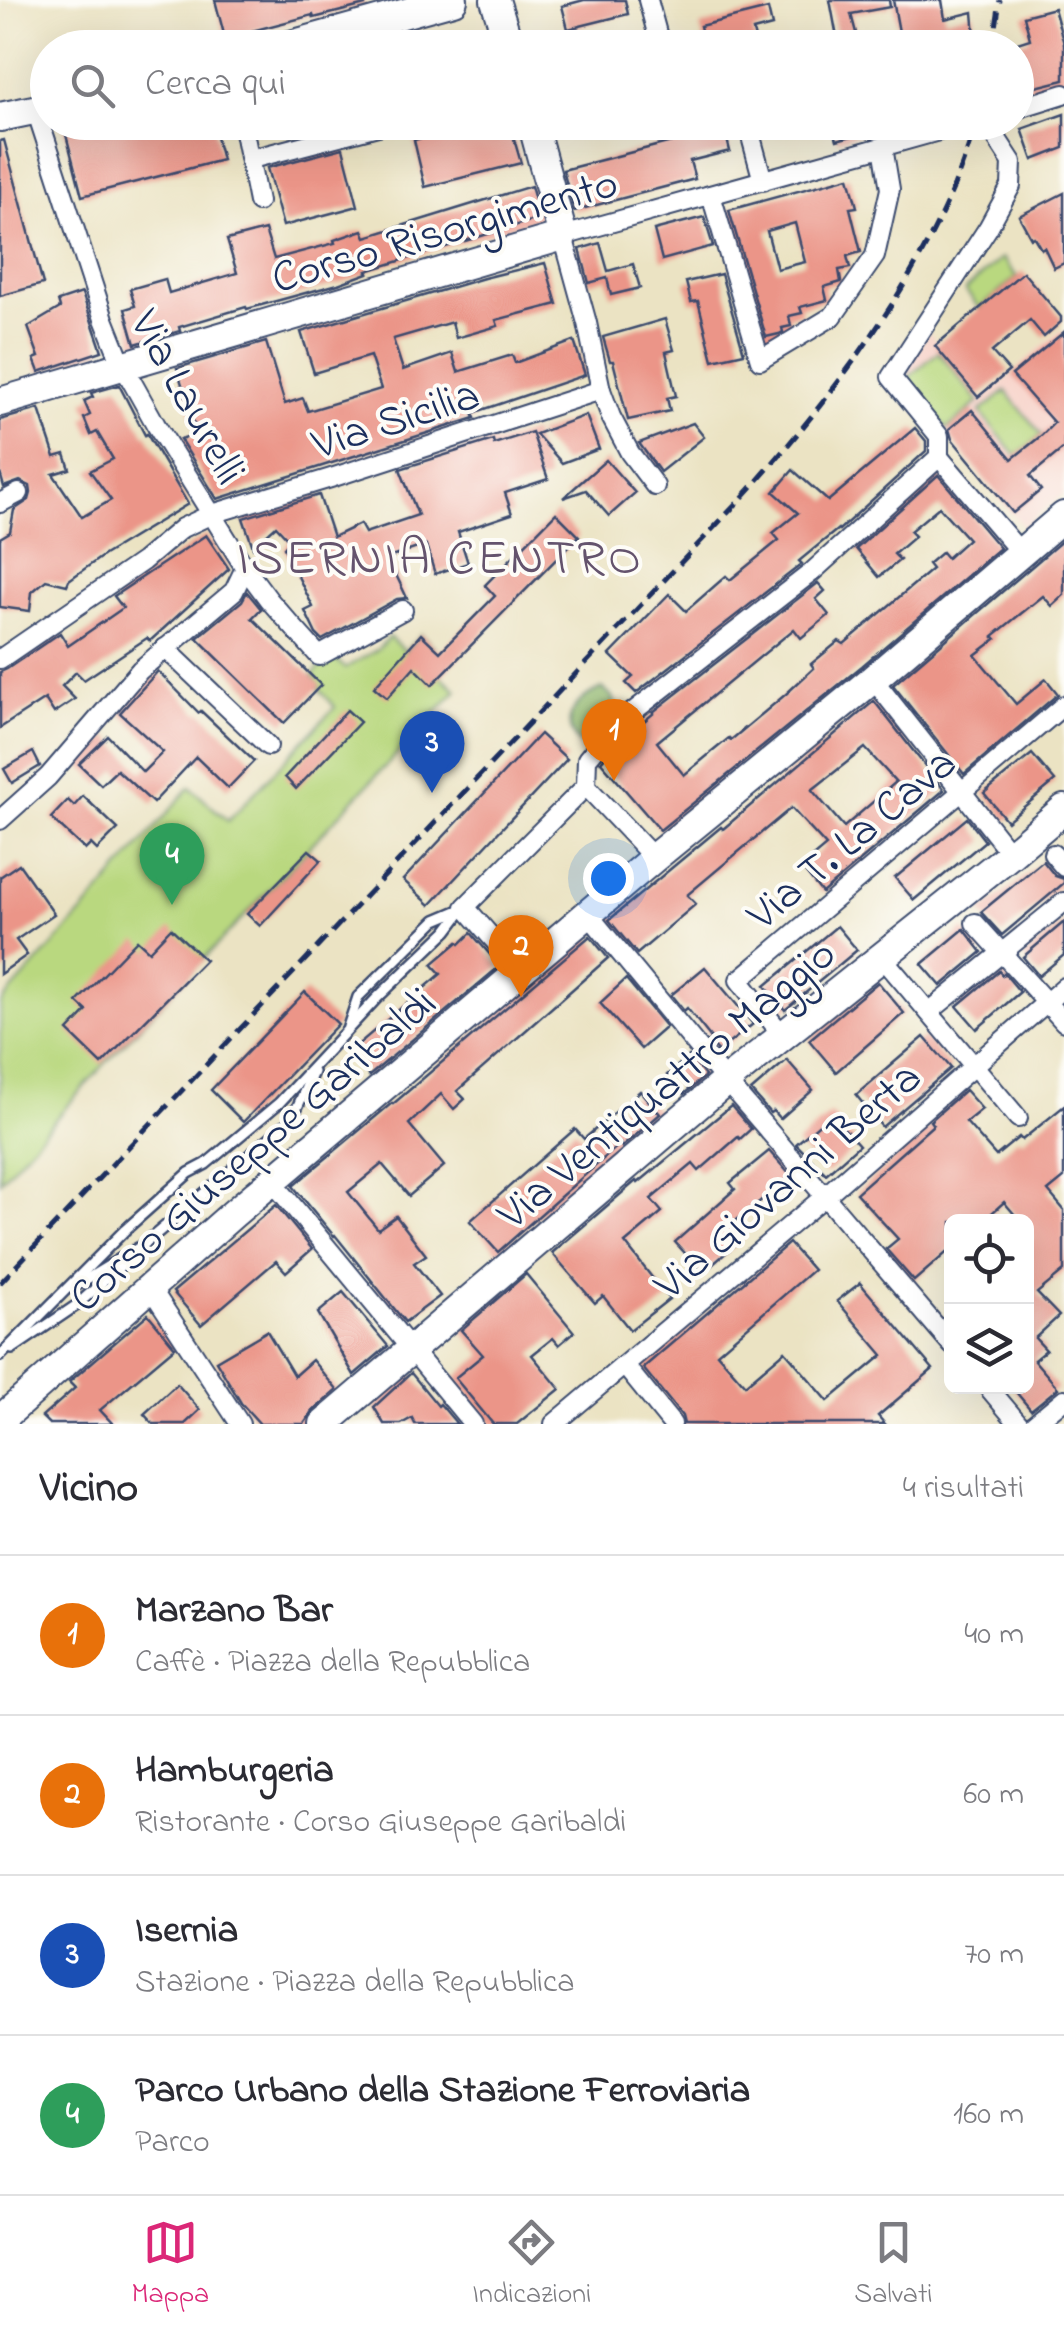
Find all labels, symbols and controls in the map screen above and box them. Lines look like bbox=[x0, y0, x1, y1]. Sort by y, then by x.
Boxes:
search box bbox=[30, 30, 1034, 140]
text: Cerca qui bbox=[145, 57, 286, 113]
icon: search bbox=[65, 58, 120, 113]
street label: Corso Risorgimento bbox=[265, 152, 626, 315]
street label: Via Laurelli bbox=[110, 298, 261, 498]
street label: Via Sicilia bbox=[304, 364, 489, 480]
district label: ISERNIA CENTRO bbox=[237, 524, 643, 597]
pin: 1 bbox=[582, 698, 646, 781]
pin: 3 bbox=[400, 710, 464, 793]
street label: Via T. La Cava bbox=[733, 733, 973, 949]
pin: 4 bbox=[140, 822, 204, 905]
your location bbox=[583, 853, 634, 904]
pin: 2 bbox=[488, 914, 554, 997]
street label: Via Ventiquattro Maggio bbox=[484, 924, 853, 1249]
street label: Corso Giuseppe Garibaldi bbox=[56, 973, 453, 1330]
street label: Via Giovanni Berta bbox=[640, 1048, 938, 1319]
map controls bbox=[944, 1214, 1034, 1394]
button: locate bbox=[944, 1214, 1034, 1304]
button: layers bbox=[944, 1304, 1034, 1394]
text: Vicino bbox=[40, 1459, 138, 1520]
text: 4 risultati bbox=[903, 1466, 1024, 1513]
text: Marzano Bar bbox=[135, 1584, 333, 1640]
text: 1 bbox=[67, 1612, 78, 1659]
text: 40 m bbox=[964, 1612, 1024, 1659]
text: Caffè · Piazza della Repubblica bbox=[135, 1640, 530, 1687]
text: Hamburgeria bbox=[135, 1744, 334, 1800]
text: 2 bbox=[65, 1772, 80, 1819]
text: 60 m bbox=[963, 1772, 1024, 1819]
text: Ristorante · Corso Giuseppe Garibaldi bbox=[135, 1800, 626, 1847]
text: Isernia bbox=[135, 1904, 238, 1960]
text: 3 bbox=[66, 1932, 79, 1979]
text: 70 m bbox=[964, 1932, 1024, 1979]
text: Stazione · Piazza della Repubblica bbox=[135, 1960, 575, 2007]
text: Parco Urbano della Stazione Ferroviaria bbox=[135, 2064, 750, 2120]
text: 4 bbox=[66, 2092, 79, 2139]
text: 160 m bbox=[953, 2092, 1024, 2139]
text: Parco bbox=[135, 2120, 210, 2167]
tab: Mappa bbox=[132, 2215, 209, 2316]
tab: Indicazioni bbox=[472, 2215, 591, 2316]
tab: Salvati bbox=[854, 2215, 932, 2316]

